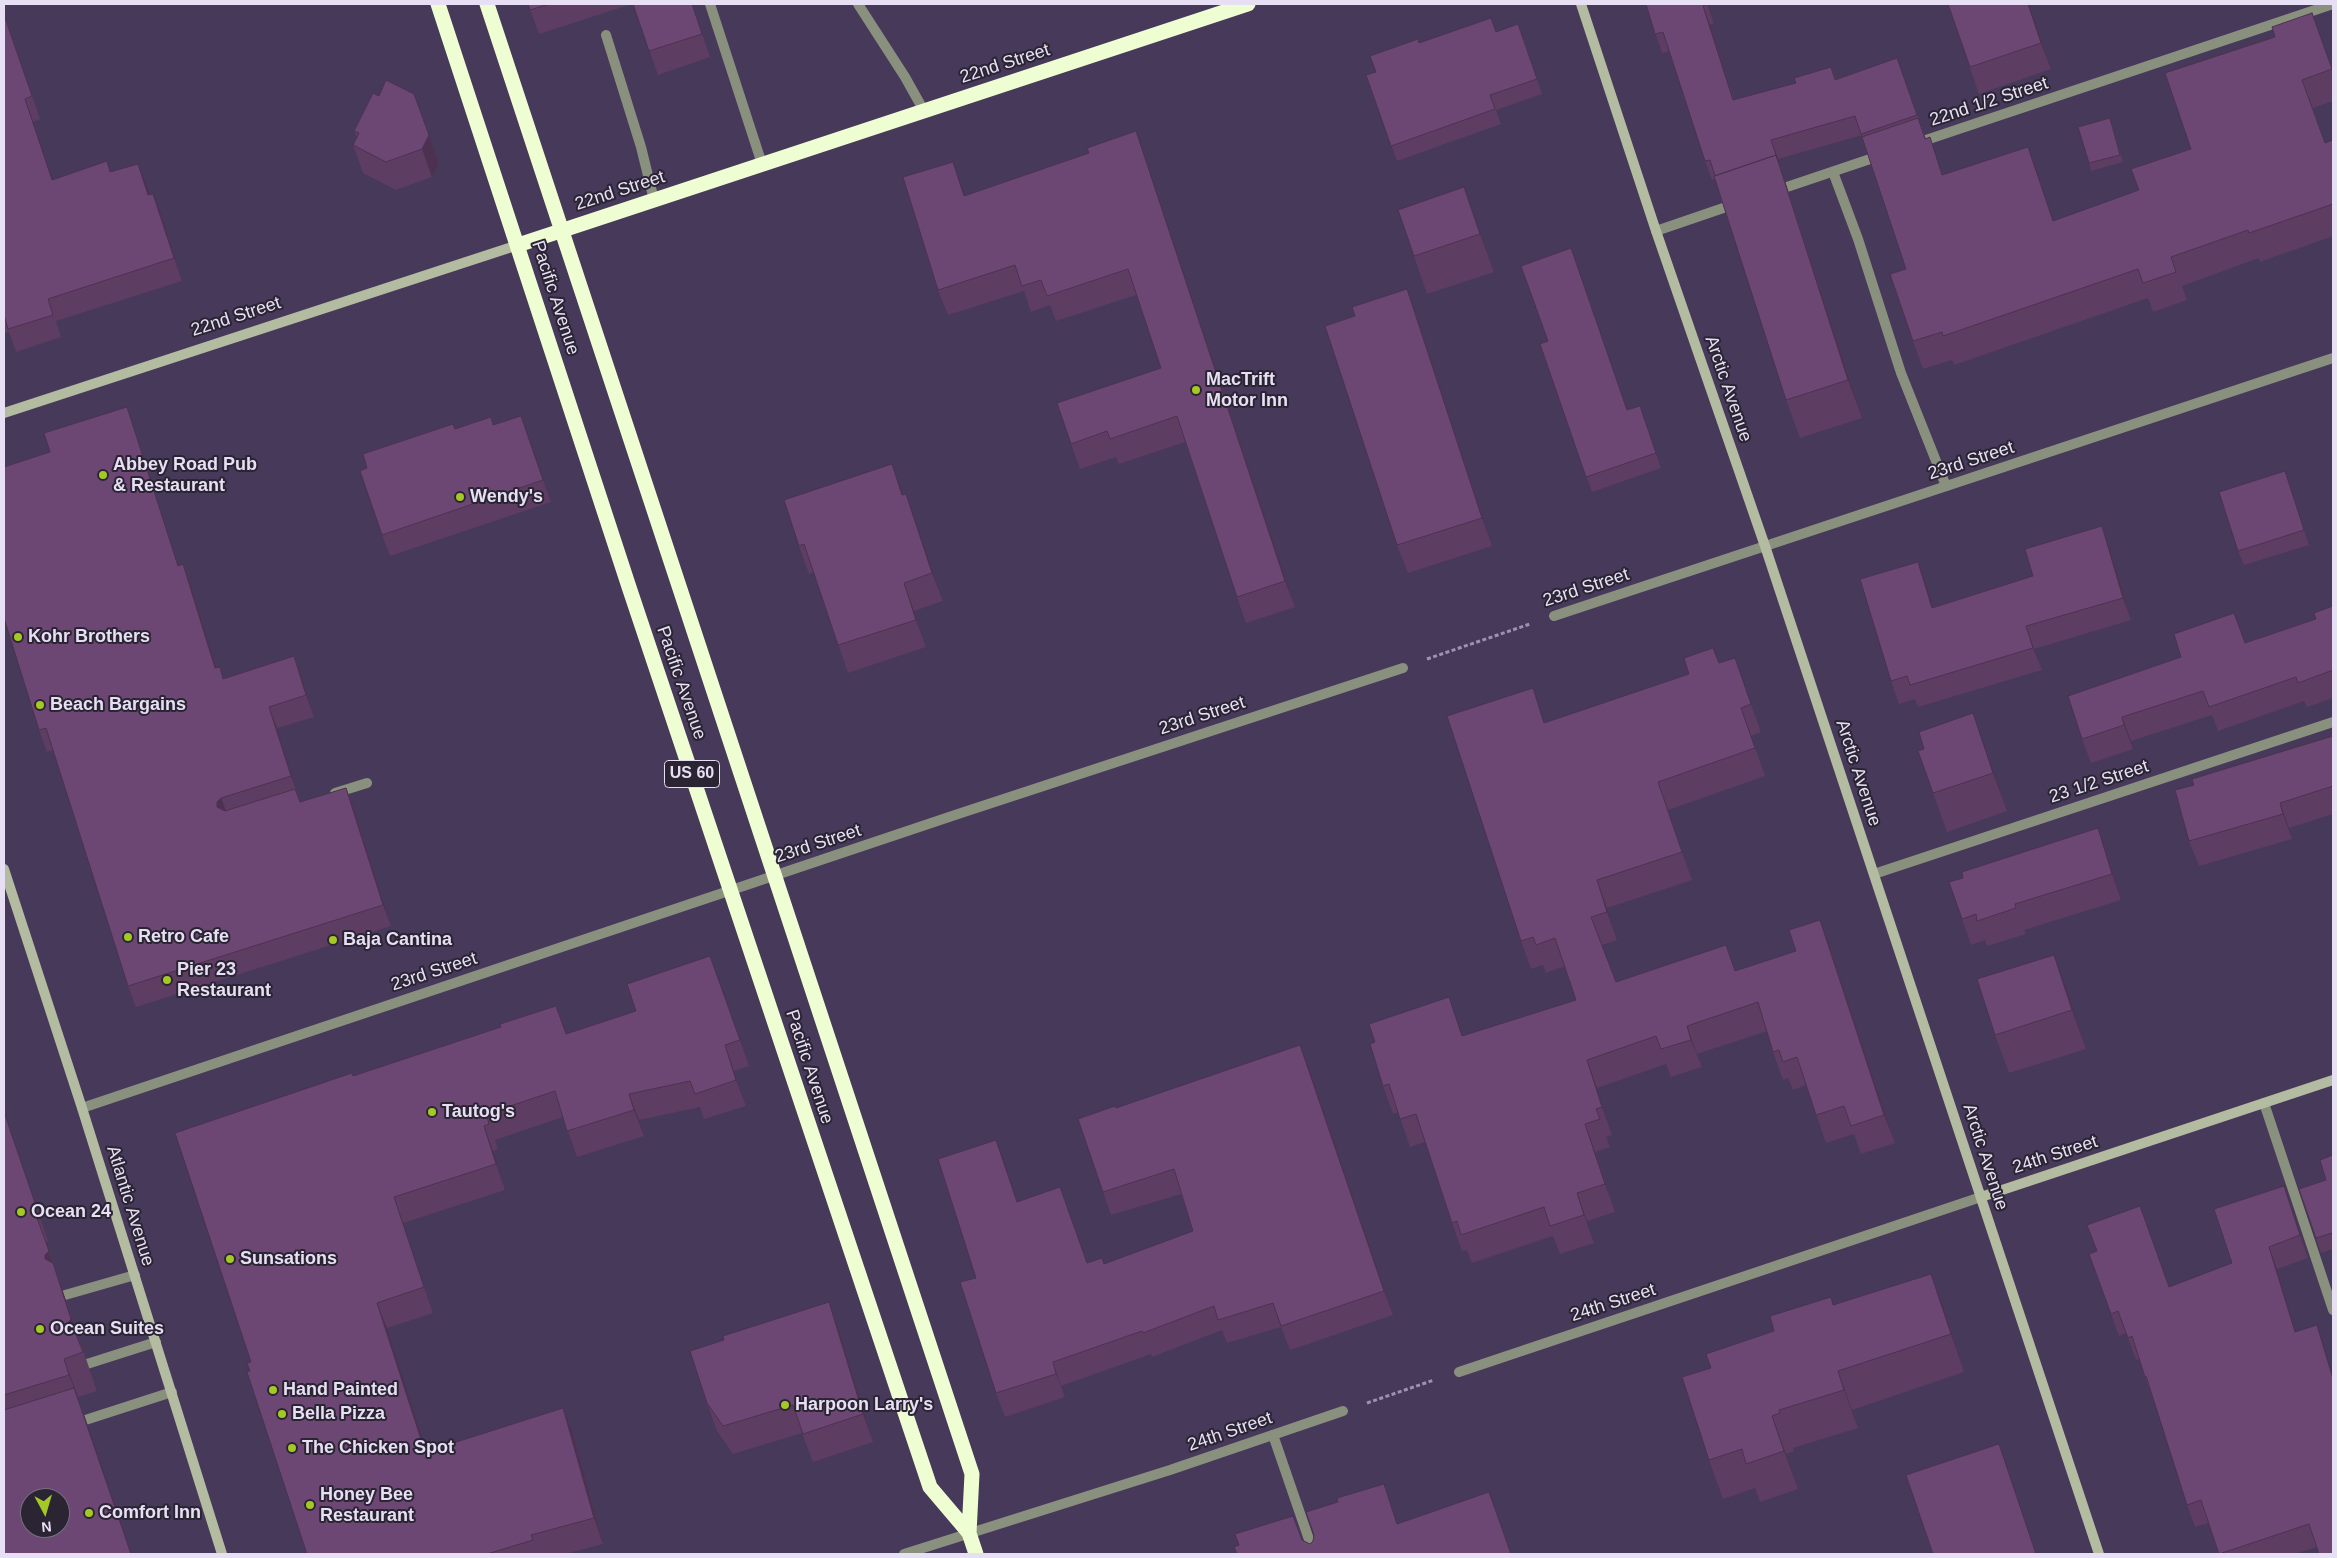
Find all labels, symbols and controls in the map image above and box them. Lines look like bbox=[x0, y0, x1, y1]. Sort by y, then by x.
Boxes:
street label: 22nd Street bbox=[957, 39, 1053, 89]
street label: 22nd 1/2 Street bbox=[1927, 73, 2051, 131]
street label: 22nd Street bbox=[572, 166, 668, 216]
street label: Pacific Avenue bbox=[526, 238, 584, 358]
street label: 22nd Street bbox=[188, 292, 284, 342]
street label: Arctic Avenue bbox=[1700, 333, 1756, 445]
place label: MacTrift Motor Inn bbox=[1206, 369, 1288, 412]
marker: MacTrift Motor Inn bbox=[1190, 384, 1202, 396]
street label: 23rd Street bbox=[1925, 437, 2017, 485]
place label: Abbey Road Pub & Restaurant bbox=[113, 454, 257, 496]
marker: Abbey Road Pub & Restaurant bbox=[97, 469, 109, 481]
place label: Wendy's bbox=[470, 486, 543, 508]
marker: Wendy's bbox=[454, 491, 466, 503]
street label: 23rd Street bbox=[1540, 564, 1632, 612]
street label: Pacific Avenue bbox=[651, 623, 711, 743]
place label: Kohr Brothers bbox=[28, 626, 150, 648]
marker: Kohr Brothers bbox=[12, 631, 24, 643]
street label: 23rd Street bbox=[1156, 692, 1248, 740]
place label: Beach Bargains bbox=[50, 694, 186, 716]
marker: Beach Bargains bbox=[34, 699, 46, 711]
street label: Arctic Avenue bbox=[1831, 717, 1885, 829]
street label: 23 1/2 Street bbox=[2047, 756, 2151, 808]
road number: US 60 bbox=[664, 761, 720, 788]
street label: 23rd Street bbox=[772, 820, 864, 868]
place label: Retro Cafe bbox=[138, 926, 229, 948]
place label: Baja Cantina bbox=[343, 929, 452, 951]
marker: Retro Cafe bbox=[122, 931, 134, 943]
marker: Baja Cantina bbox=[327, 934, 339, 946]
street label: 23rd Street bbox=[388, 948, 480, 996]
place label: Pier 23 Restaurant bbox=[177, 959, 271, 1002]
marker: Pier 23 Restaurant bbox=[161, 974, 173, 986]
street label: Pacific Avenue bbox=[780, 1007, 838, 1127]
place label: Tautog's bbox=[442, 1101, 515, 1123]
street label: Arctic Avenue bbox=[1958, 1101, 2012, 1213]
marker: Tautog's bbox=[426, 1106, 438, 1118]
street label: 24th Street bbox=[2010, 1131, 2100, 1179]
street label: Atlantic Avenue bbox=[101, 1143, 159, 1269]
place label: Ocean 24 bbox=[31, 1201, 111, 1223]
marker: Ocean 24 bbox=[15, 1206, 27, 1218]
place label: Sunsations bbox=[240, 1248, 337, 1270]
marker: Sunsations bbox=[224, 1253, 236, 1265]
street label: 24th Street bbox=[1568, 1279, 1658, 1327]
place label: Ocean Suites bbox=[50, 1318, 164, 1340]
marker: Ocean Suites bbox=[34, 1323, 46, 1335]
place label: Hand Painted bbox=[283, 1379, 398, 1401]
marker: Hand Painted bbox=[267, 1384, 279, 1396]
place label: Harpoon Larry's bbox=[795, 1394, 933, 1416]
marker: Harpoon Larry's bbox=[779, 1399, 791, 1411]
place label: Bella Pizza bbox=[292, 1403, 385, 1425]
street label: 24th Street bbox=[1185, 1407, 1275, 1457]
marker: Bella Pizza bbox=[276, 1408, 288, 1420]
place label: The Chicken Spot bbox=[302, 1437, 454, 1459]
marker: The Chicken Spot bbox=[286, 1442, 298, 1454]
place label: Honey Bee Restaurant bbox=[320, 1484, 414, 1526]
north arrow bbox=[20, 1488, 70, 1538]
marker: Honey Bee Restaurant bbox=[304, 1499, 316, 1511]
place label: Comfort Inn bbox=[99, 1502, 201, 1524]
marker: Comfort Inn bbox=[83, 1507, 95, 1519]
text: N bbox=[41, 1518, 52, 1535]

